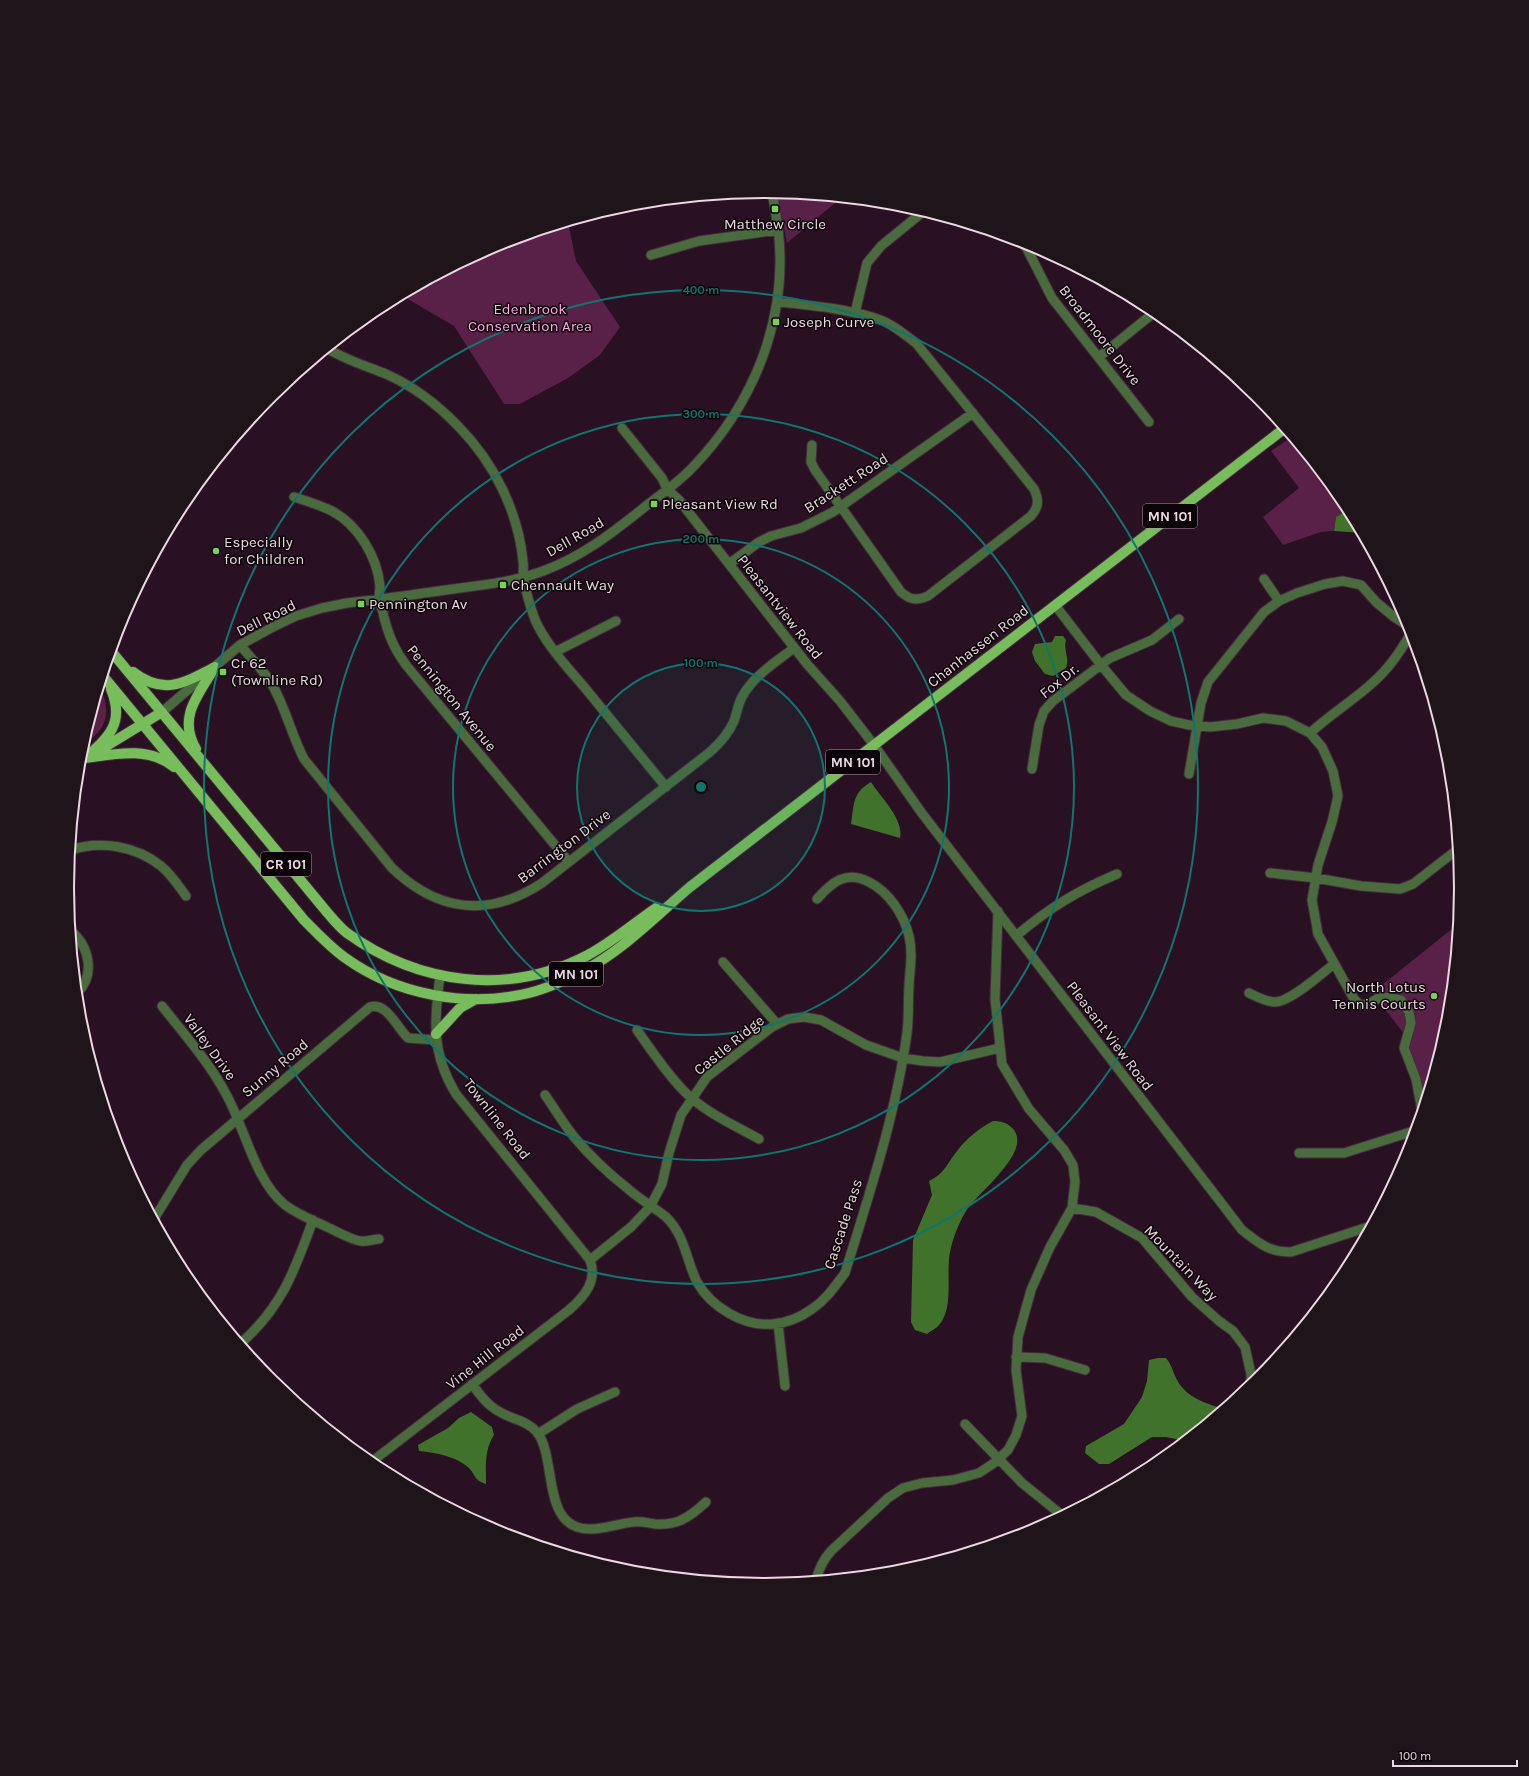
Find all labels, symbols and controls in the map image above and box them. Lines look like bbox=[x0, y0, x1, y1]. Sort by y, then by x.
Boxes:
marker: Matthew Circle bbox=[770, 204, 780, 214]
place label: Matthew Circle bbox=[724, 215, 826, 233]
street label: Broadmoore Drive bbox=[1055, 281, 1145, 389]
text: 400 m bbox=[683, 283, 719, 297]
park label: Edenbrook Conservation Area bbox=[468, 300, 592, 335]
place label: Joseph Curve bbox=[784, 313, 874, 331]
marker: Joseph Curve bbox=[771, 317, 781, 327]
text: 300 m bbox=[682, 407, 720, 421]
street label: Brackett Road bbox=[801, 449, 891, 517]
place label: Pleasant View Rd bbox=[662, 495, 778, 513]
marker: Pleasant View Rd bbox=[649, 499, 659, 509]
road number: MN 101 bbox=[1143, 504, 1197, 528]
street label: Dell Road bbox=[543, 513, 607, 561]
text: 200 m bbox=[683, 532, 719, 546]
place label: Especially for Children bbox=[224, 533, 304, 568]
marker: Especially for Children bbox=[211, 546, 221, 556]
street label: Pleasantview Road bbox=[734, 551, 826, 663]
place label: Chennault Way bbox=[511, 576, 614, 594]
marker: Chennault Way bbox=[498, 580, 508, 590]
place label: Pennington Av bbox=[369, 595, 468, 613]
street label: Dell Road bbox=[233, 596, 299, 640]
marker: Pennington Av bbox=[356, 599, 366, 609]
street label: Chanhassen Road bbox=[924, 601, 1032, 691]
street label: Pennington Avenue bbox=[403, 641, 501, 755]
place label: Cr 62 (Townline Rd) bbox=[231, 654, 323, 689]
text: 100 m bbox=[684, 656, 718, 670]
street label: Fox Dr. bbox=[1036, 660, 1082, 702]
marker: Cr 62 (Townline Rd) bbox=[218, 667, 228, 677]
road number: MN 101 bbox=[826, 750, 880, 774]
centre of rings bbox=[694, 780, 708, 794]
street label: Barrington Drive bbox=[514, 805, 614, 887]
road number: CR 101 bbox=[261, 852, 311, 876]
road number: MN 101 bbox=[549, 962, 603, 986]
street label: Pleasant View Road bbox=[1063, 978, 1157, 1094]
place label: North Lotus Tennis Courts bbox=[1332, 978, 1426, 1013]
marker: North Lotus Tennis Courts bbox=[1429, 991, 1439, 1001]
street label: Valley Drive bbox=[180, 1010, 240, 1084]
street label: Castle Ridge bbox=[690, 1011, 768, 1079]
street label: Sunny Road bbox=[238, 1035, 312, 1101]
street label: Townline Road bbox=[460, 1075, 534, 1163]
street label: Cascade Pass bbox=[820, 1177, 866, 1271]
street label: Mountain Way bbox=[1140, 1221, 1222, 1305]
street label: Vine Hill Road bbox=[442, 1321, 528, 1393]
scale bar bbox=[1393, 1742, 1517, 1768]
text: 100 m bbox=[1399, 1749, 1431, 1763]

